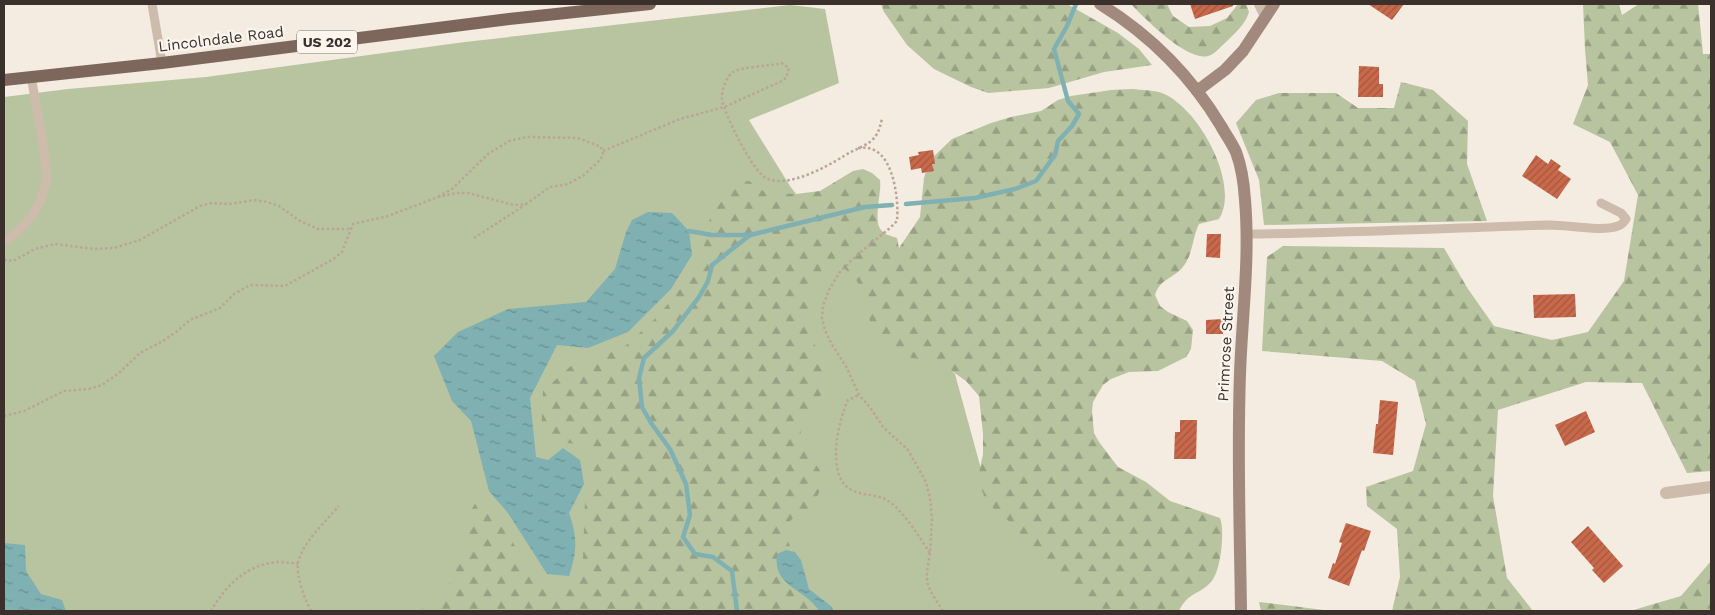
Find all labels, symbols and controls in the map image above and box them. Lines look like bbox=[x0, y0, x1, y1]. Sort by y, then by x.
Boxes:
street label: Lincolndale Road bbox=[157, 22, 285, 56]
road number: US 202 bbox=[297, 31, 357, 54]
street label: Primrose Street bbox=[1214, 285, 1238, 402]

